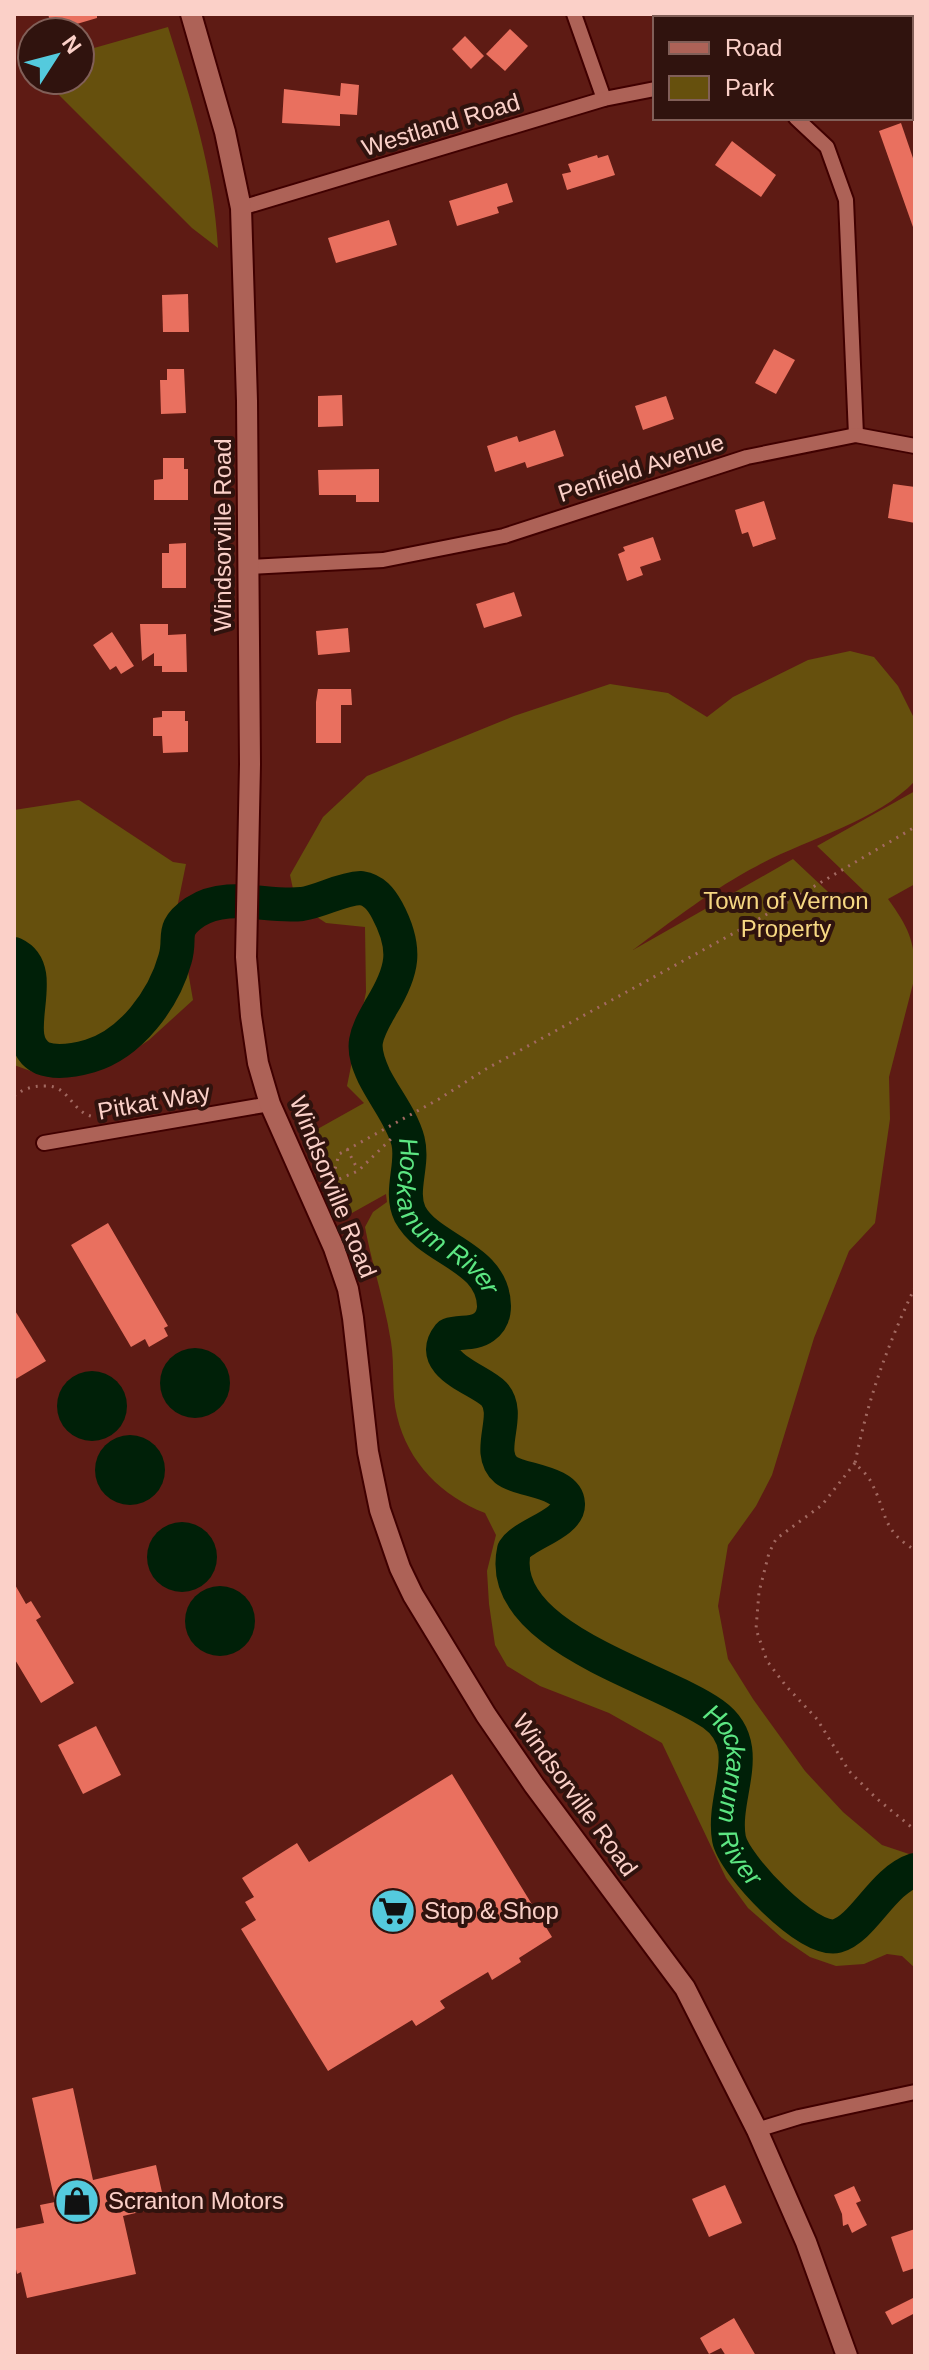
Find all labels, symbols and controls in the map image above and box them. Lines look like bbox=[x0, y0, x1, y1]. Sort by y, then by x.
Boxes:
north arrow bbox=[16, 16, 96, 96]
legend bbox=[653, 16, 913, 120]
text: N bbox=[57, 31, 87, 58]
text: Road bbox=[725, 34, 782, 61]
text: Park bbox=[725, 74, 775, 101]
street label: Westland Road bbox=[359, 88, 523, 161]
street label: Penfield Avenue bbox=[554, 428, 727, 507]
street label: Windsorville Road bbox=[209, 438, 236, 632]
park label: Town of Vernon Property bbox=[703, 887, 869, 942]
street label: Pitkat Way bbox=[96, 1078, 212, 1125]
street label: Windsorville Road bbox=[285, 1092, 382, 1282]
water label: Hockanum River bbox=[391, 1136, 506, 1299]
water label: Hockanum River bbox=[698, 1698, 769, 1893]
street label: Windsorville Road bbox=[508, 1709, 643, 1881]
supermarket icon: Stop & Shop bbox=[369, 1887, 417, 1935]
place label: Stop & Shop bbox=[424, 1897, 559, 1924]
shop icon: Scranton Motors bbox=[53, 2177, 101, 2225]
place label: Scranton Motors bbox=[108, 2187, 284, 2214]

